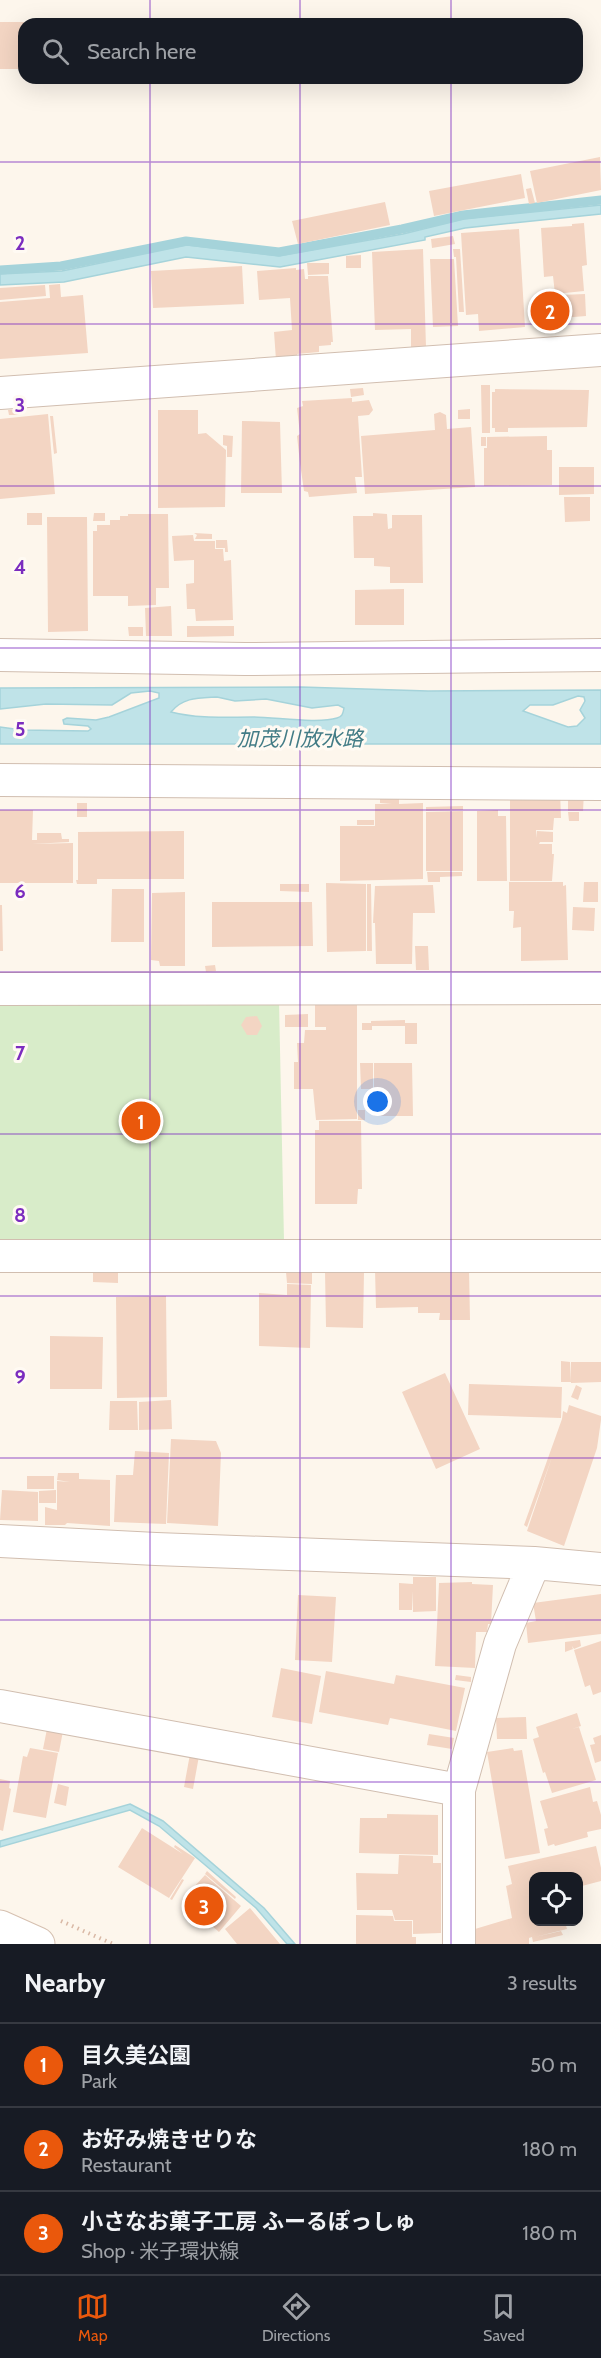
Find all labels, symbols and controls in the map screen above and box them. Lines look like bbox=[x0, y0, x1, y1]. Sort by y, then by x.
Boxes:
search box bbox=[18, 18, 583, 84]
icon: search bbox=[39, 35, 72, 68]
text: Search here bbox=[87, 38, 196, 65]
text: 2 bbox=[15, 231, 25, 255]
pin: 2 bbox=[530, 288, 570, 334]
text: 3 bbox=[15, 393, 25, 417]
text: 4 bbox=[14, 555, 26, 579]
text: 5 bbox=[15, 717, 25, 741]
water label: 加茂川放水路 bbox=[237, 726, 365, 751]
text: 6 bbox=[14, 879, 26, 903]
text: 7 bbox=[15, 1041, 26, 1065]
your location bbox=[363, 1087, 392, 1116]
pin: 1 bbox=[122, 1098, 160, 1144]
text: 8 bbox=[14, 1203, 26, 1227]
text: 9 bbox=[14, 1365, 26, 1389]
map controls bbox=[529, 1872, 583, 1926]
button: locate bbox=[529, 1872, 583, 1926]
pin: 3 bbox=[184, 1884, 224, 1928]
text: Nearby bbox=[24, 1967, 105, 1999]
text: 3 results bbox=[507, 1971, 577, 1995]
text: 目久美公園 bbox=[81, 2042, 191, 2069]
text: 1 bbox=[40, 2053, 47, 2077]
text: 50 m bbox=[530, 2053, 577, 2077]
text: Park bbox=[81, 2069, 117, 2093]
text: お好み焼きせりな bbox=[81, 2126, 257, 2153]
text: 2 bbox=[38, 2137, 49, 2161]
text: 180 m bbox=[522, 2137, 577, 2161]
text: Restaurant bbox=[81, 2153, 172, 2177]
text: 小さなお菓子工房 ふーるぽっしゅ bbox=[81, 2208, 416, 2235]
text: 3 bbox=[38, 2221, 49, 2245]
text: 180 m bbox=[522, 2221, 577, 2245]
text: Shop · 米子環状線 bbox=[81, 2239, 239, 2263]
tab: Map bbox=[76, 2290, 109, 2345]
tab: Directions bbox=[262, 2290, 330, 2345]
tab: Saved bbox=[483, 2290, 525, 2345]

